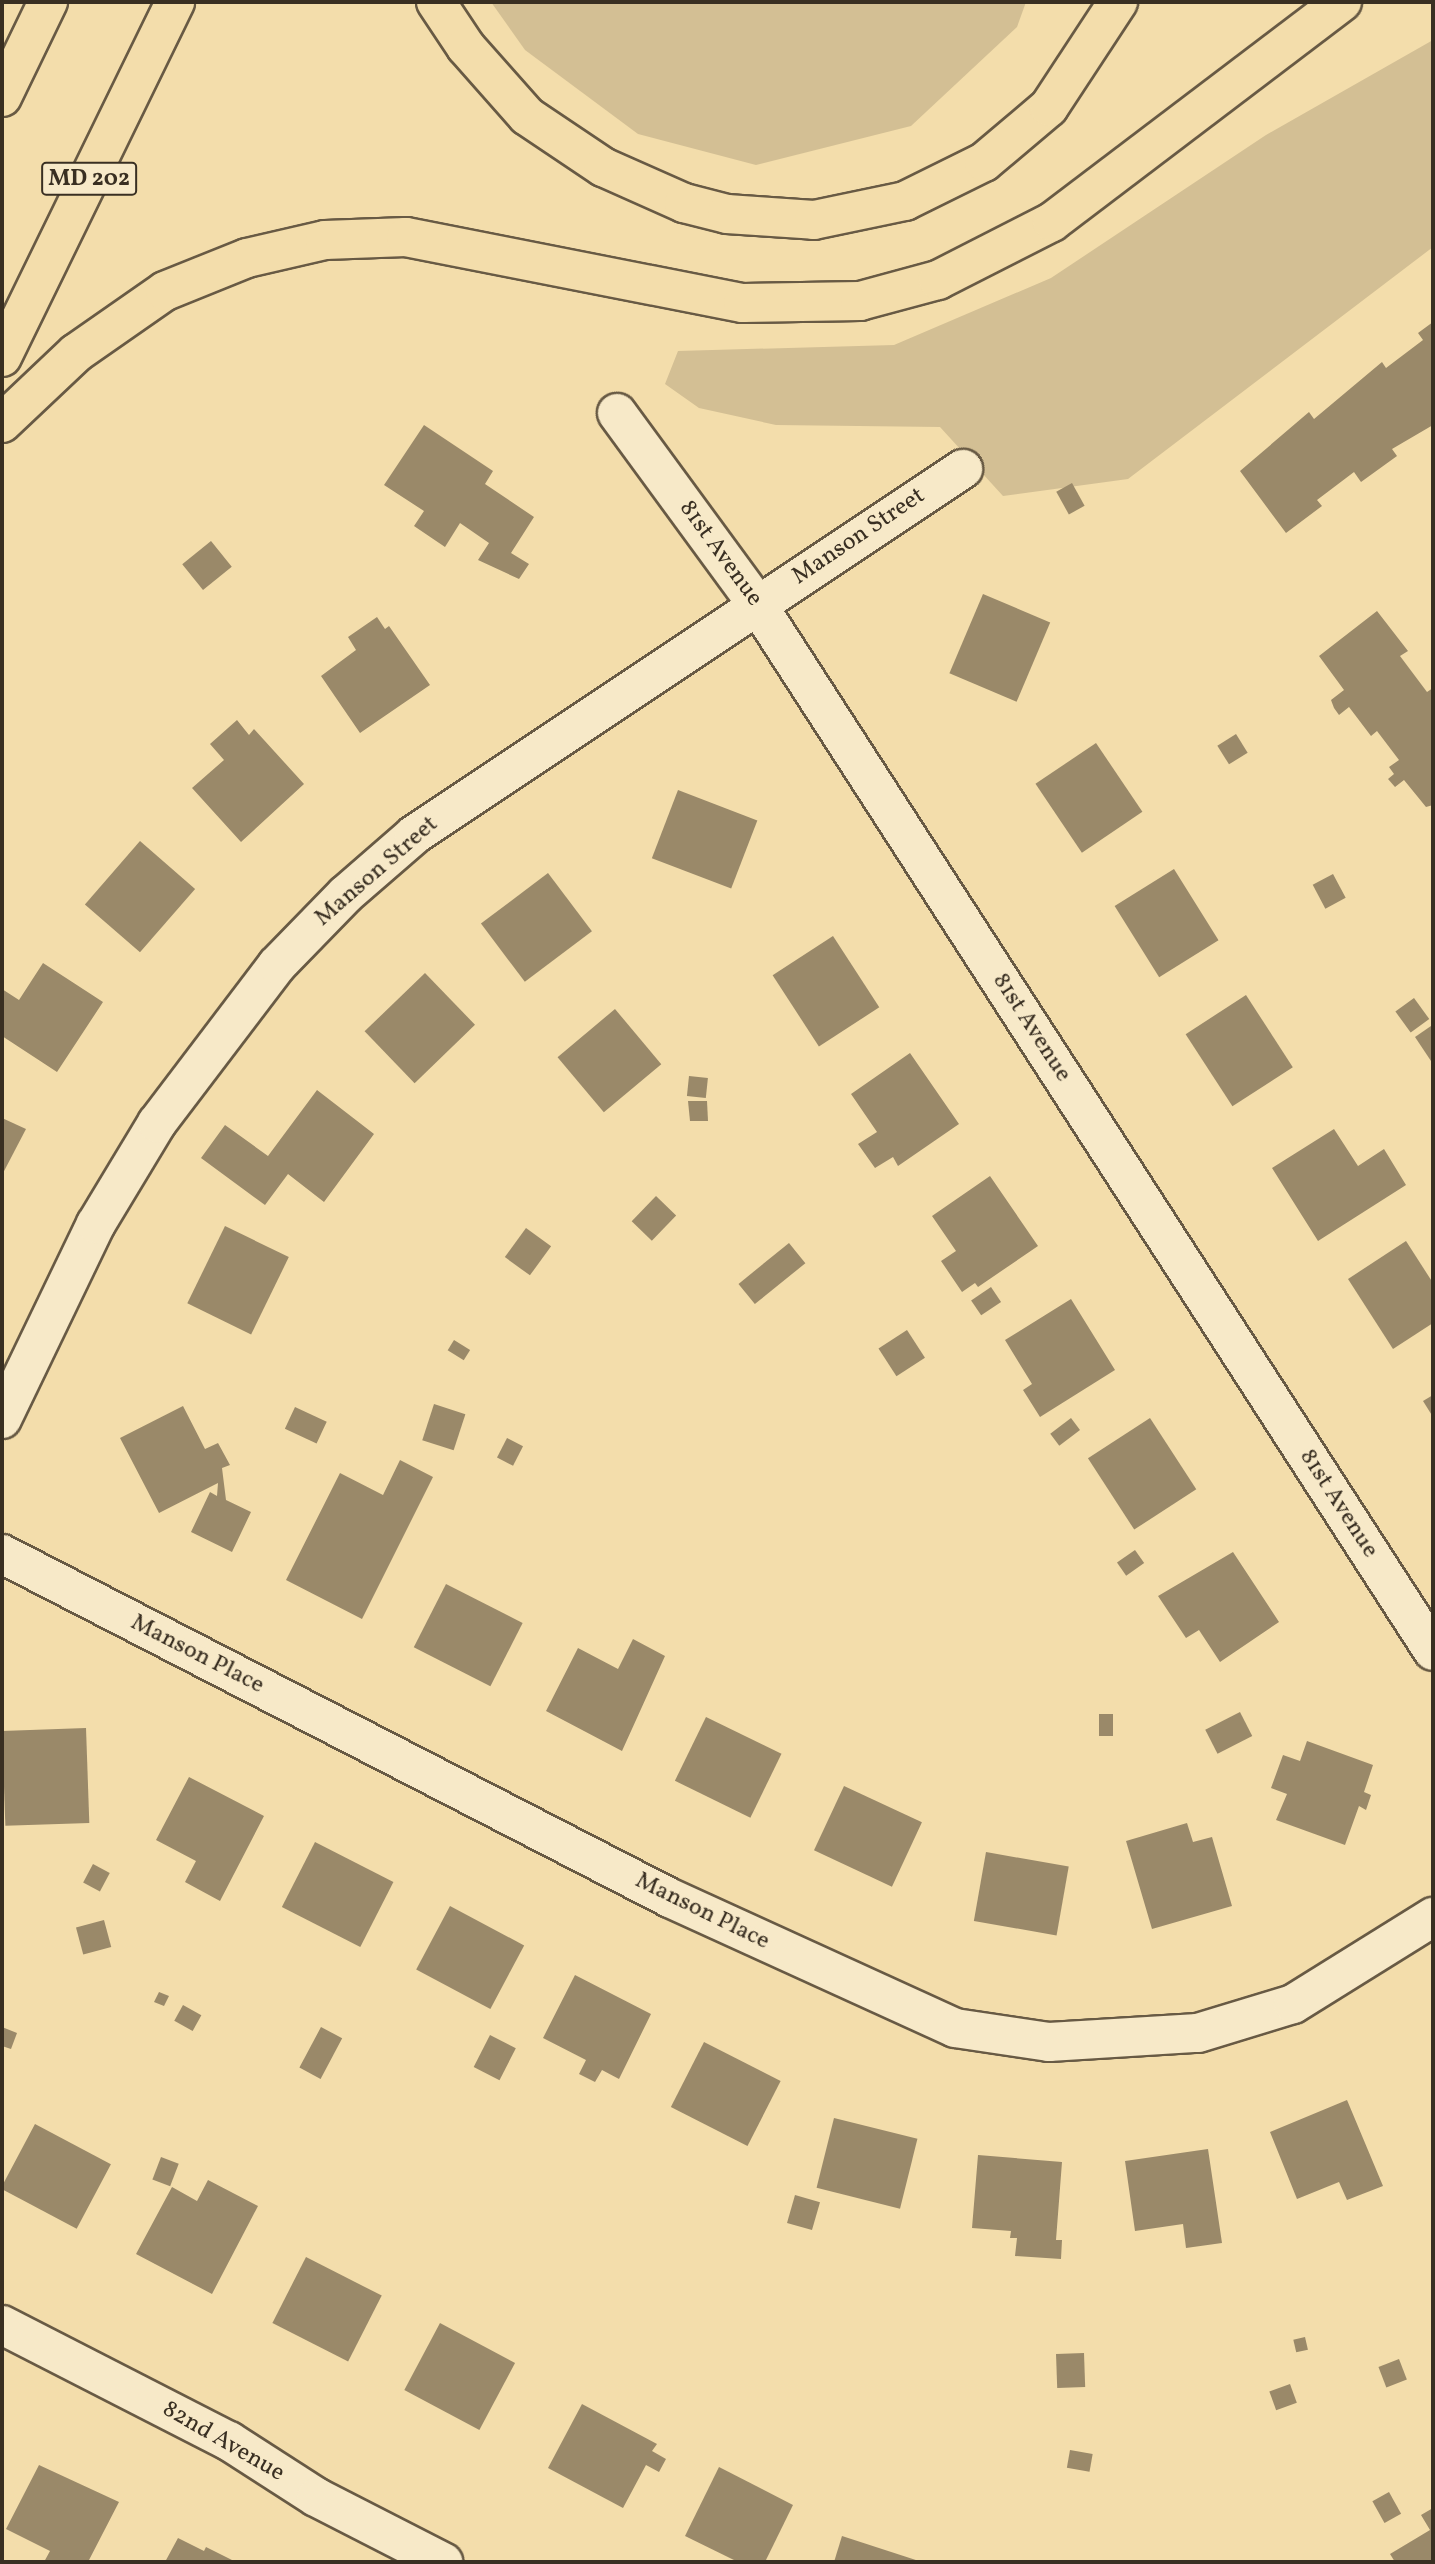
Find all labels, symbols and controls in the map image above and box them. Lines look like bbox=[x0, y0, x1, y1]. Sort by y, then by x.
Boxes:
road number: MD 202 bbox=[40, 160, 138, 198]
street label: Manson Street bbox=[787, 482, 931, 592]
street label: 81st Avenue bbox=[672, 496, 768, 612]
street label: Manson Street bbox=[310, 811, 444, 933]
street label: 81st Avenue bbox=[985, 968, 1077, 1088]
street label: 81st Avenue bbox=[1292, 1444, 1384, 1564]
street label: Manson Place bbox=[125, 1609, 269, 1701]
street label: Manson Place bbox=[630, 1867, 774, 1957]
street label: 82nd Avenue bbox=[157, 2395, 289, 2489]

